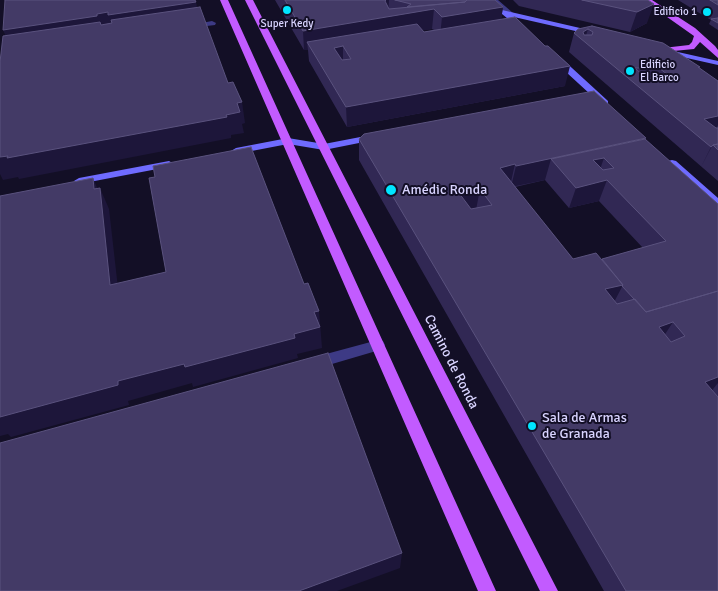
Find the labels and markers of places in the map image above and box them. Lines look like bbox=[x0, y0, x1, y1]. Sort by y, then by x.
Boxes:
marker: Super Kedy bbox=[281, 4, 293, 16]
place label: Edificio 1 bbox=[653, 5, 697, 19]
marker: Edificio 1 bbox=[701, 6, 713, 18]
place label: Super Kedy bbox=[261, 17, 313, 31]
place label: Edificio El Barco bbox=[640, 58, 679, 84]
marker: Edificio El Barco bbox=[624, 65, 636, 77]
place label: Amédic Ronda bbox=[402, 182, 487, 198]
marker: Amédic Ronda bbox=[384, 183, 398, 197]
place label: Sala de Armas de Granada bbox=[542, 410, 627, 442]
marker: Sala de Armas de Granada bbox=[526, 420, 538, 432]

